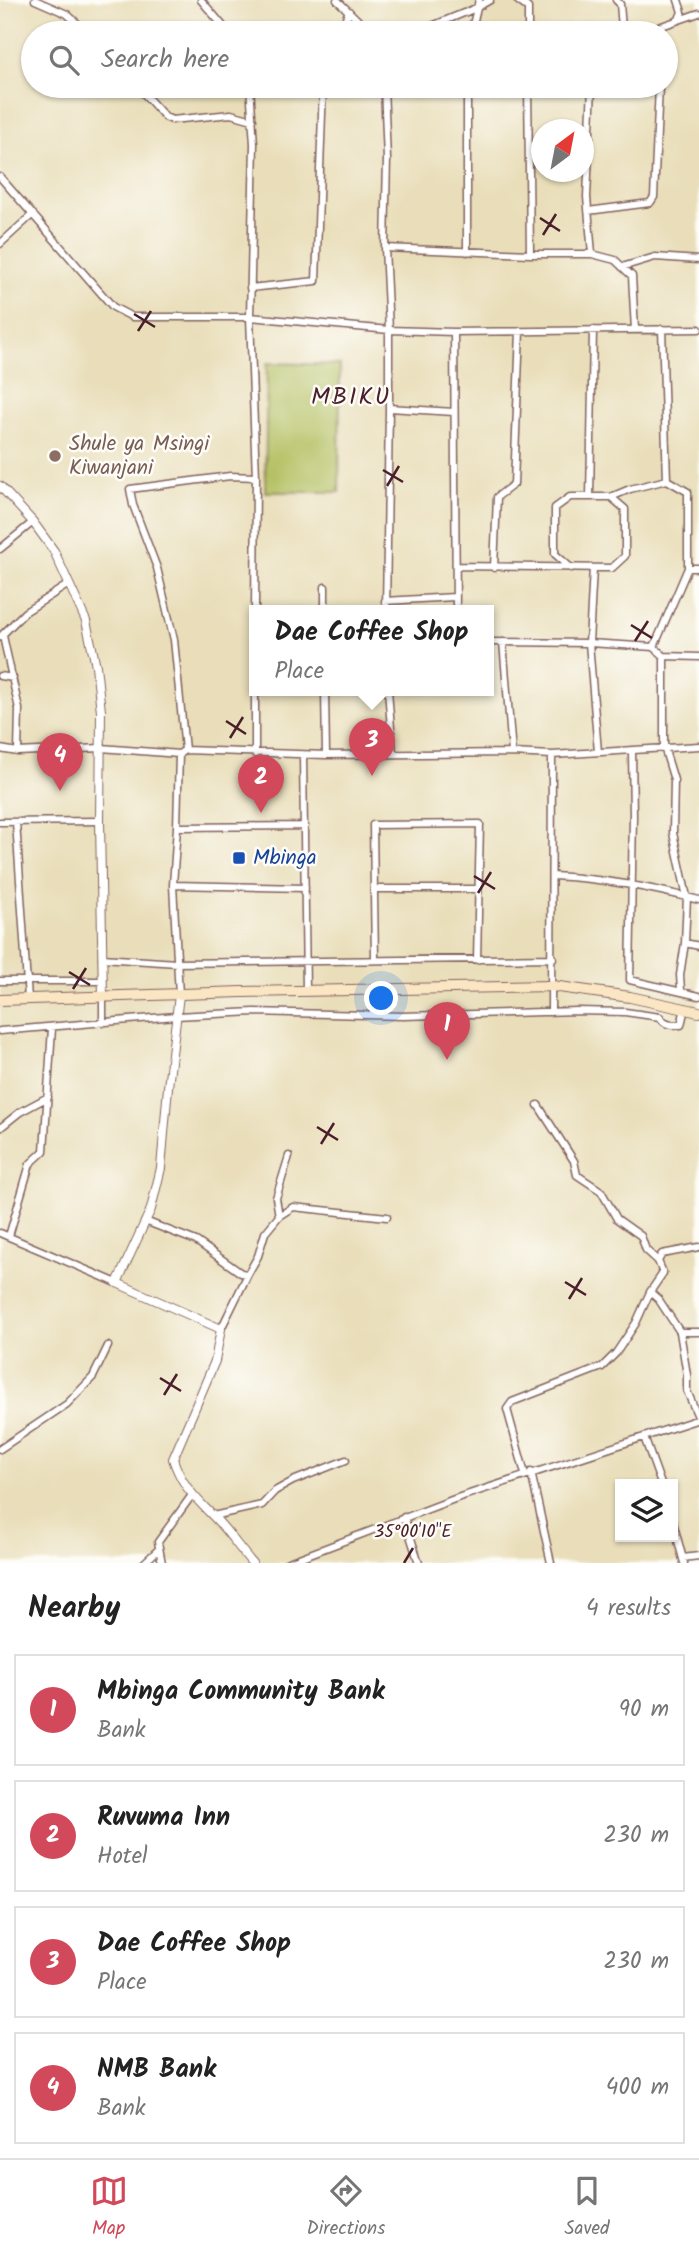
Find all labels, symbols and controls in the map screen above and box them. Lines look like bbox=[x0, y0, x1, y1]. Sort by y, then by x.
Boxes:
search box bbox=[21, 21, 678, 98]
text: Search here bbox=[101, 39, 229, 81]
icon: search bbox=[45, 41, 83, 79]
north arrow bbox=[531, 119, 594, 182]
district label: MBIKU bbox=[311, 378, 391, 417]
place label: Shule ya Msingi Kiwanjani bbox=[69, 428, 210, 485]
marker: Shule ya Msingi Kiwanjani bbox=[47, 448, 63, 464]
popup bbox=[249, 605, 494, 696]
text: Dae Coffee Shop bbox=[274, 612, 469, 654]
text: Place bbox=[274, 654, 324, 690]
pin: 3 bbox=[349, 718, 395, 776]
pin: 4 bbox=[37, 733, 83, 791]
pin: 2 bbox=[238, 755, 284, 813]
place label: Mbinga bbox=[253, 842, 317, 875]
marker: Mbinga bbox=[231, 850, 247, 866]
your location bbox=[364, 981, 398, 1015]
pin: 1 bbox=[424, 1002, 470, 1060]
map controls bbox=[615, 1479, 678, 1542]
button: layers bbox=[615, 1479, 678, 1542]
text: 35°00'10"E bbox=[374, 1518, 452, 1547]
text: Nearby bbox=[28, 1585, 120, 1633]
text: 4 results bbox=[586, 1591, 671, 1627]
text: Mbinga Community Bank bbox=[97, 1671, 385, 1713]
text: 1 bbox=[50, 1692, 56, 1728]
text: 90 m bbox=[619, 1692, 669, 1728]
text: Bank bbox=[97, 1713, 145, 1749]
text: Ruvuma Inn bbox=[97, 1797, 230, 1839]
text: 2 bbox=[46, 1818, 60, 1854]
text: 230 m bbox=[603, 1818, 669, 1854]
text: Hotel bbox=[97, 1839, 148, 1875]
text: Dae Coffee Shop bbox=[97, 1923, 291, 1965]
text: 3 bbox=[47, 1944, 59, 1980]
text: 230 m bbox=[603, 1944, 669, 1980]
text: Place bbox=[97, 1965, 147, 2001]
text: NMB Bank bbox=[97, 2049, 216, 2091]
text: 4 bbox=[47, 2070, 59, 2106]
text: 400 m bbox=[606, 2070, 669, 2106]
text: Bank bbox=[97, 2091, 145, 2127]
tab: Map bbox=[90, 2172, 128, 2244]
tab: Directions bbox=[307, 2172, 385, 2244]
tab: Saved bbox=[564, 2172, 609, 2244]

